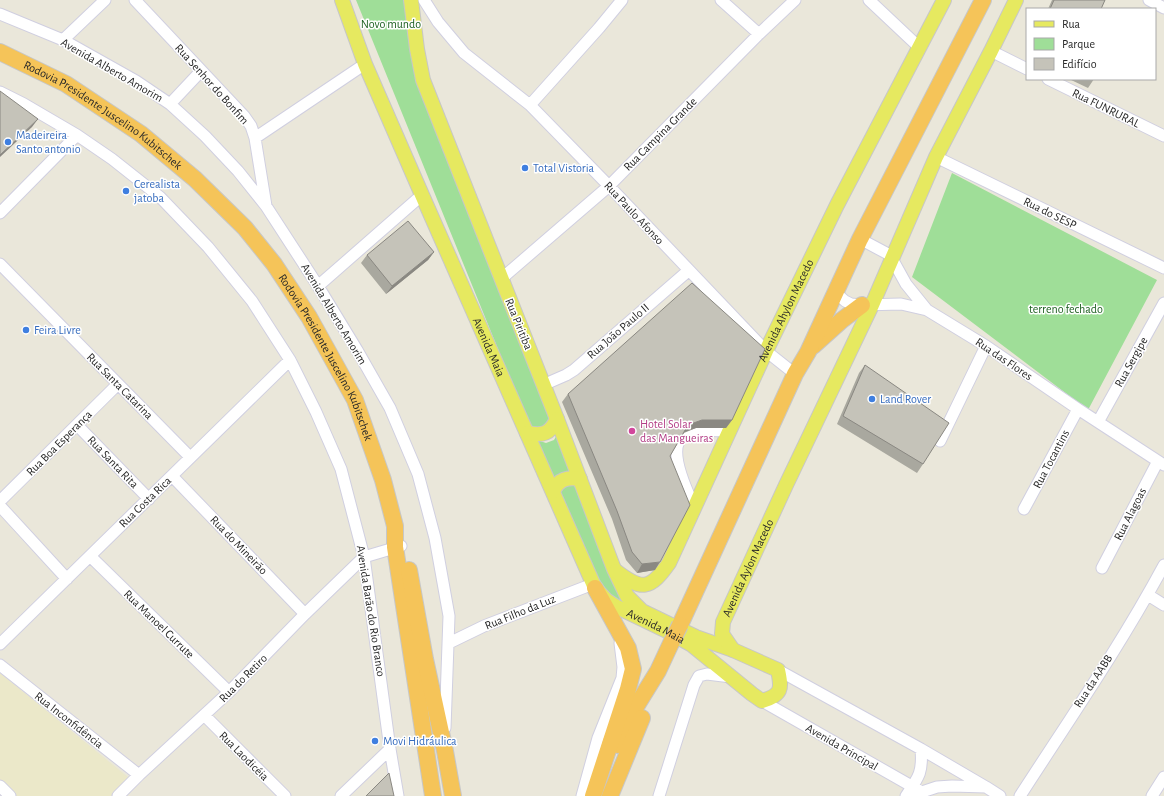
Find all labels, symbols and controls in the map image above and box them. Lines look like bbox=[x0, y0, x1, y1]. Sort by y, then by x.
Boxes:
legend bbox=[1026, 8, 1156, 80]
park label: Novo mundo bbox=[361, 18, 421, 30]
text: Rua bbox=[1062, 18, 1081, 30]
street label: Avenida Alberto Amorim bbox=[59, 36, 165, 104]
text: Parque bbox=[1062, 38, 1095, 50]
street label: Rua Senhor do Bonfim bbox=[173, 41, 251, 127]
street label: Rodovia Presidente Juscelino Kubitschek bbox=[22, 58, 185, 172]
text: Edifício bbox=[1062, 58, 1097, 70]
street label: Rua FUNRURAL bbox=[1070, 86, 1142, 130]
street label: Rua Campina Grande bbox=[621, 95, 699, 173]
place label: Madeireira Santo antonio bbox=[16, 129, 81, 155]
marker: Madeireira Santo antonio bbox=[3, 137, 13, 147]
place label: Total Vistoria bbox=[533, 162, 595, 174]
marker: Total Vistoria bbox=[520, 163, 530, 173]
place label: Cerealista jatoba bbox=[134, 178, 181, 205]
street label: Rua Paulo Afonso bbox=[602, 179, 666, 247]
marker: Cerealista jatoba bbox=[121, 186, 131, 196]
street label: Rua do SESP bbox=[1022, 195, 1078, 231]
street label: Avenida Ahylon Macedo bbox=[756, 257, 816, 364]
street label: Avenida Alberto Amorim bbox=[299, 261, 369, 367]
street label: Rodovia Presidente Juscelino Kubitschek bbox=[276, 272, 375, 443]
street label: Rua Piritiba bbox=[503, 297, 535, 352]
street label: Rua João Paulo II bbox=[585, 301, 651, 361]
park label: terreno fechado bbox=[1029, 303, 1103, 315]
street label: Avenida Maia bbox=[471, 316, 507, 379]
place label: Feira Livre bbox=[34, 324, 81, 336]
marker: Feira Livre bbox=[21, 325, 31, 335]
street label: Rua Sergipe bbox=[1112, 335, 1150, 389]
street label: Rua das Flores bbox=[973, 336, 1035, 382]
street label: Rua Santa Catarina bbox=[85, 351, 156, 422]
place label: Land Rover bbox=[880, 393, 931, 405]
marker: Land Rover bbox=[867, 394, 877, 404]
street label: Rua Boa Esperança bbox=[24, 408, 94, 478]
place label: Hotel Solar das Mangueiras bbox=[640, 418, 713, 444]
marker: Hotel Solar das Mangueiras bbox=[627, 426, 637, 436]
street label: Rua Tocantins bbox=[1031, 428, 1071, 490]
street label: Rua Santa Rita bbox=[85, 434, 141, 491]
street label: Rua Costa Rica bbox=[117, 474, 174, 530]
street label: Rua Alagoas bbox=[1112, 486, 1148, 542]
street label: Rua do Mineirão bbox=[208, 513, 270, 577]
street label: Avenida Aylon Macedo bbox=[720, 517, 776, 619]
street label: Avenida Barão do Rio Branco bbox=[355, 545, 387, 678]
street label: Rua Manoel Currute bbox=[122, 588, 196, 660]
street label: Rua Filho da Luz bbox=[483, 592, 557, 632]
street label: Avenida Maia bbox=[625, 607, 687, 646]
street label: Rua do Retiro bbox=[217, 652, 269, 704]
street label: Rua da AABB bbox=[1071, 652, 1115, 710]
street label: Rua Inconfidência bbox=[32, 690, 106, 751]
street label: Avenida Principal bbox=[804, 722, 880, 772]
street label: Rua Laodicéia bbox=[217, 729, 271, 783]
place label: Movi Hidráulica bbox=[383, 735, 457, 747]
marker: Movi Hidráulica bbox=[370, 736, 380, 746]

